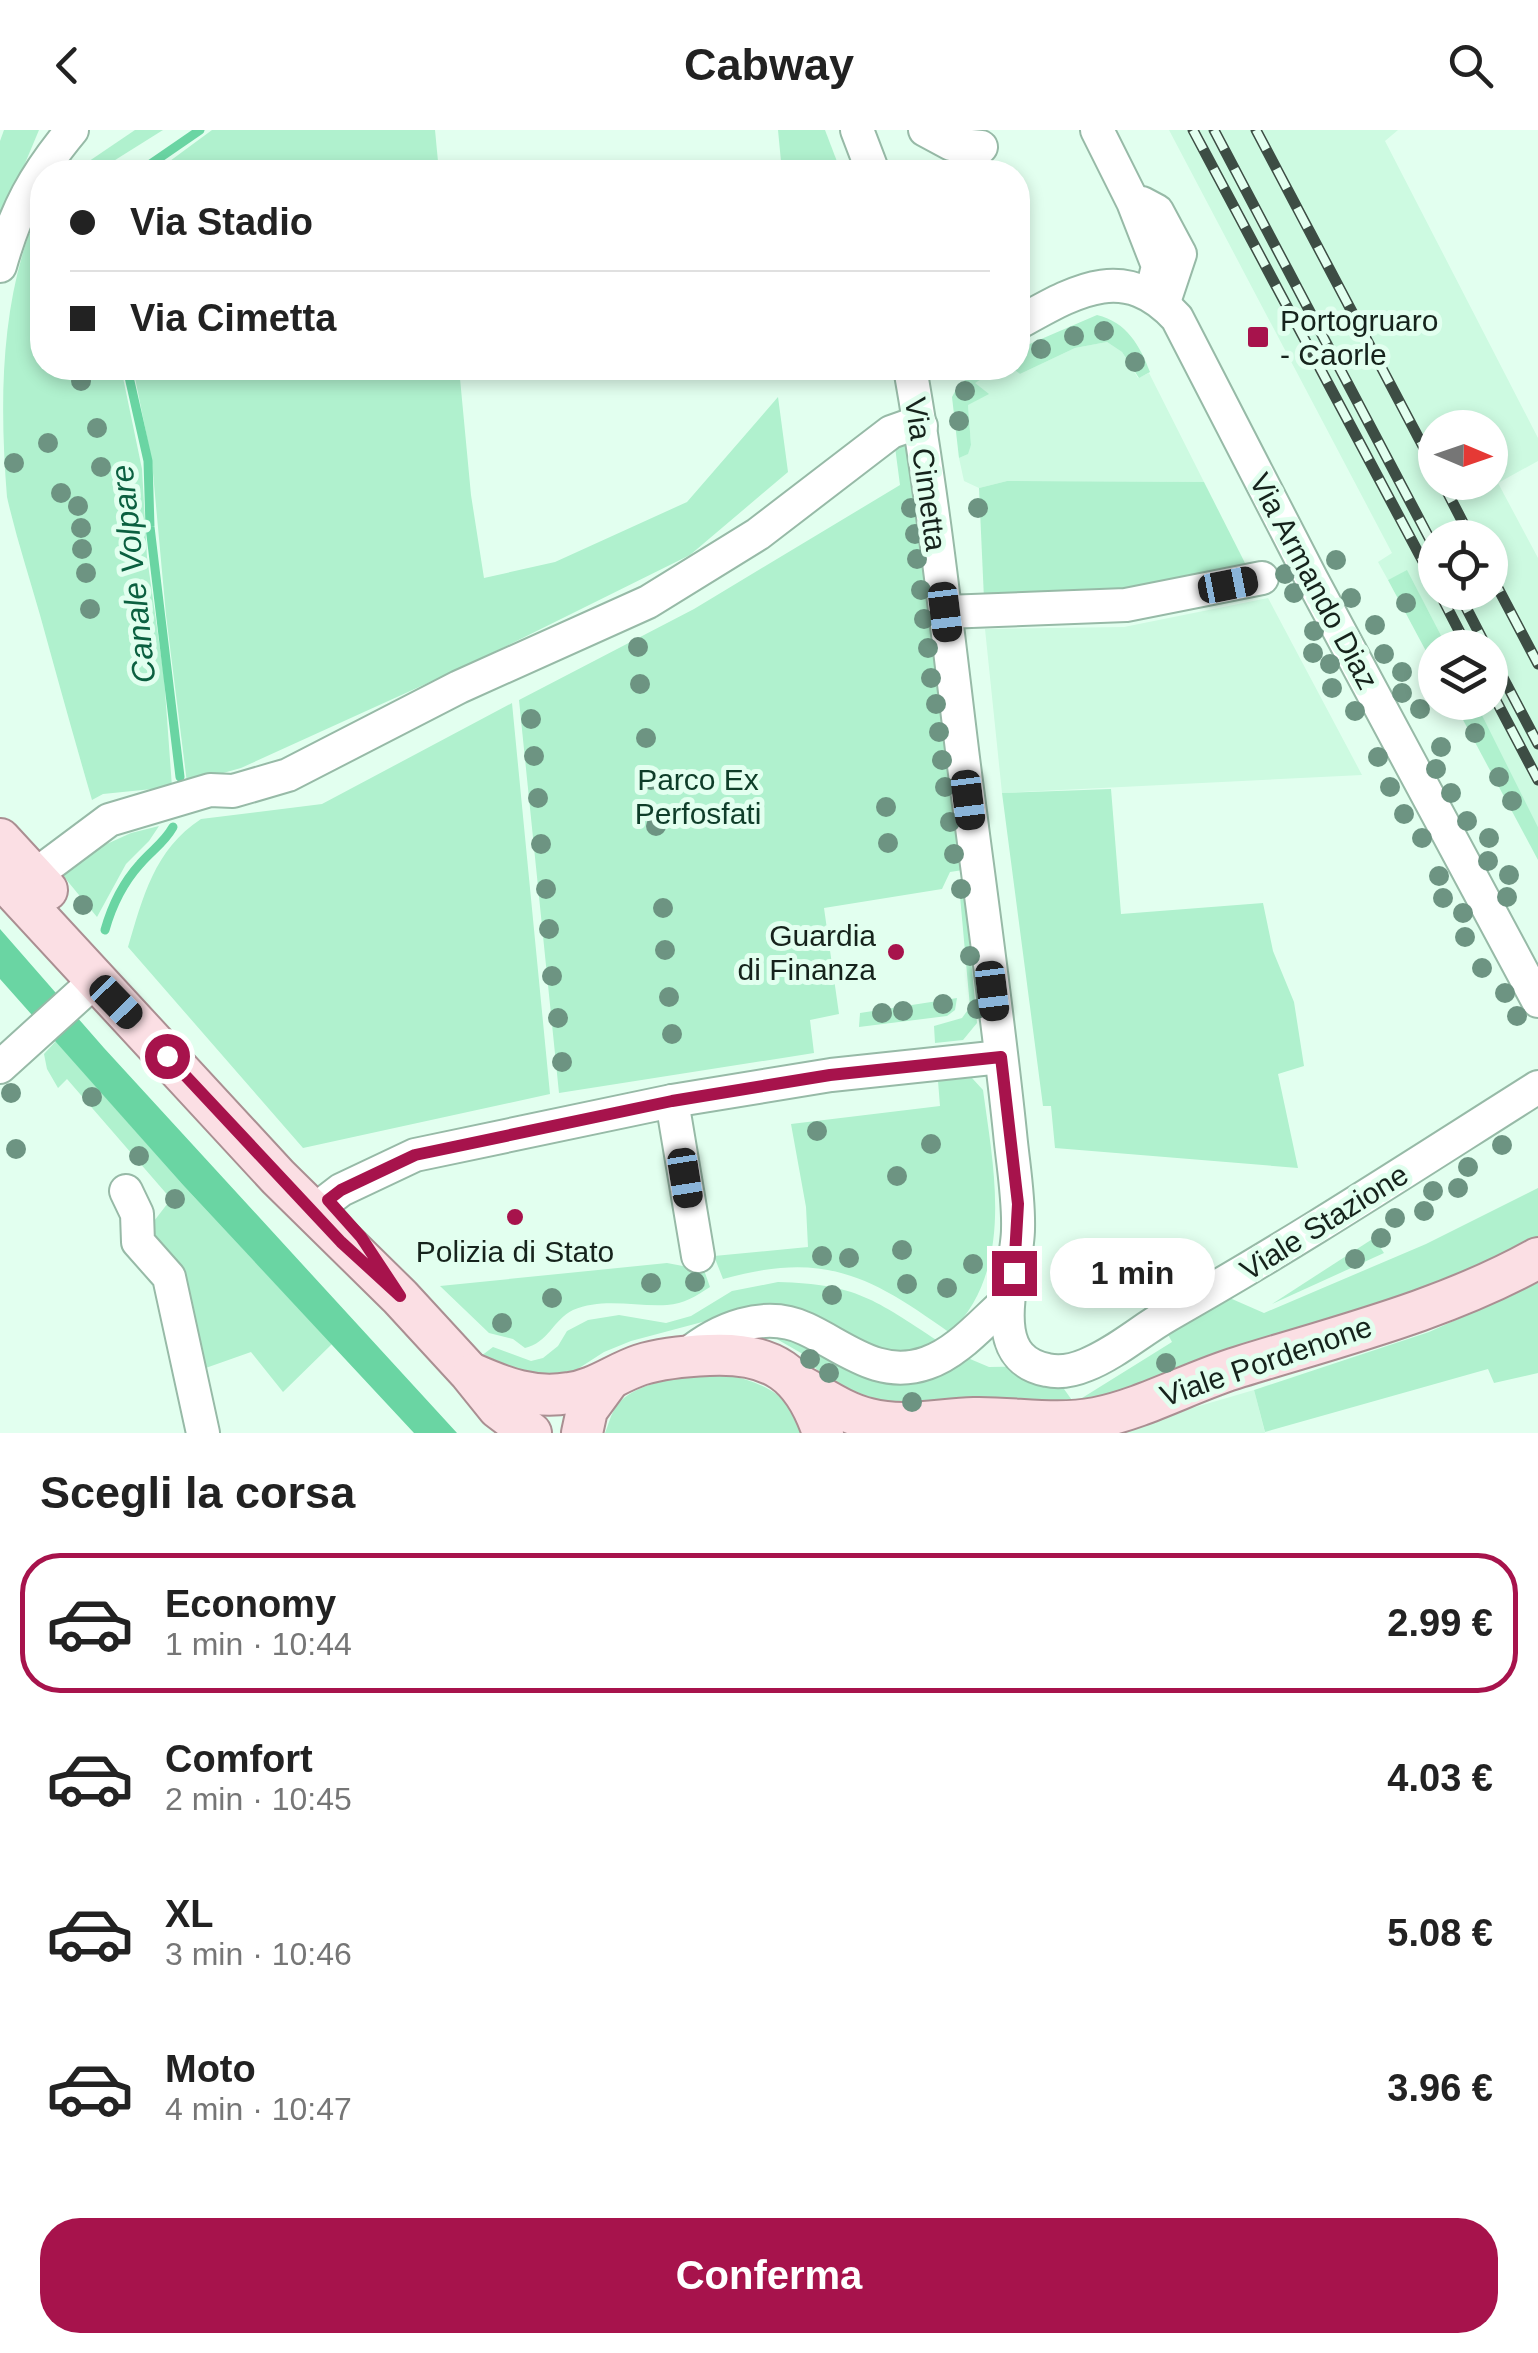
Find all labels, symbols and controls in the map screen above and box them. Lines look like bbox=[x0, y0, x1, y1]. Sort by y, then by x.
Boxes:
icon: back bbox=[40, 38, 95, 93]
icon: search bbox=[1443, 38, 1498, 93]
text: Cabway bbox=[684, 39, 854, 90]
text: Via Stadio bbox=[130, 201, 313, 243]
text: Via Cimetta bbox=[130, 297, 336, 339]
place label: Portogruaro - Caorle bbox=[1280, 304, 1438, 371]
marker: Portogruaro - Caorle bbox=[1245, 324, 1271, 350]
street label: Via Cimetta bbox=[899, 395, 953, 553]
north arrow bbox=[1418, 410, 1508, 500]
map controls bbox=[1418, 410, 1508, 720]
water label: Canale Volpare bbox=[104, 463, 162, 685]
street label: Via Armando Diaz bbox=[1243, 467, 1385, 695]
button: locate bbox=[1418, 520, 1508, 610]
car bbox=[1196, 565, 1260, 605]
car bbox=[926, 580, 964, 644]
button: layers bbox=[1418, 630, 1508, 720]
park label: Parco Ex Perfosfati bbox=[635, 763, 761, 830]
car bbox=[949, 768, 987, 832]
place label: Guardia di Finanza bbox=[738, 919, 876, 986]
marker: Guardia di Finanza bbox=[885, 941, 907, 963]
car bbox=[973, 959, 1011, 1023]
car bbox=[84, 970, 148, 1034]
route start bbox=[145, 1034, 190, 1079]
car bbox=[665, 1146, 705, 1210]
street label: Viale Stazione bbox=[1234, 1157, 1414, 1287]
marker: Polizia di Stato bbox=[504, 1206, 526, 1228]
place label: Polizia di Stato bbox=[416, 1235, 614, 1268]
callout: 1 min bbox=[1049, 1238, 1214, 1308]
route end bbox=[992, 1251, 1037, 1296]
text: 1 min bbox=[1091, 1255, 1174, 1291]
street label: Viale Pordenone bbox=[1156, 1309, 1376, 1413]
text: Scegli la corsa bbox=[40, 1467, 355, 1518]
icon: car bbox=[45, 1578, 135, 1668]
text: Economy bbox=[165, 1583, 336, 1625]
text: 2.99 € bbox=[1387, 1602, 1493, 1644]
text: 1 min · 10:44 bbox=[165, 1626, 352, 1662]
icon: car bbox=[45, 1733, 135, 1823]
text: Comfort bbox=[165, 1738, 313, 1780]
text: 4.03 € bbox=[1387, 1757, 1493, 1799]
text: 2 min · 10:45 bbox=[165, 1781, 352, 1817]
icon: car bbox=[45, 1888, 135, 1978]
text: XL bbox=[165, 1893, 214, 1935]
text: 5.08 € bbox=[1387, 1912, 1493, 1954]
text: 3 min · 10:46 bbox=[165, 1936, 352, 1972]
icon: car bbox=[45, 2043, 135, 2133]
text: Moto bbox=[165, 2048, 256, 2090]
text: 3.96 € bbox=[1387, 2067, 1493, 2109]
text: 4 min · 10:47 bbox=[165, 2091, 352, 2127]
button: Conferma bbox=[40, 2218, 1498, 2333]

